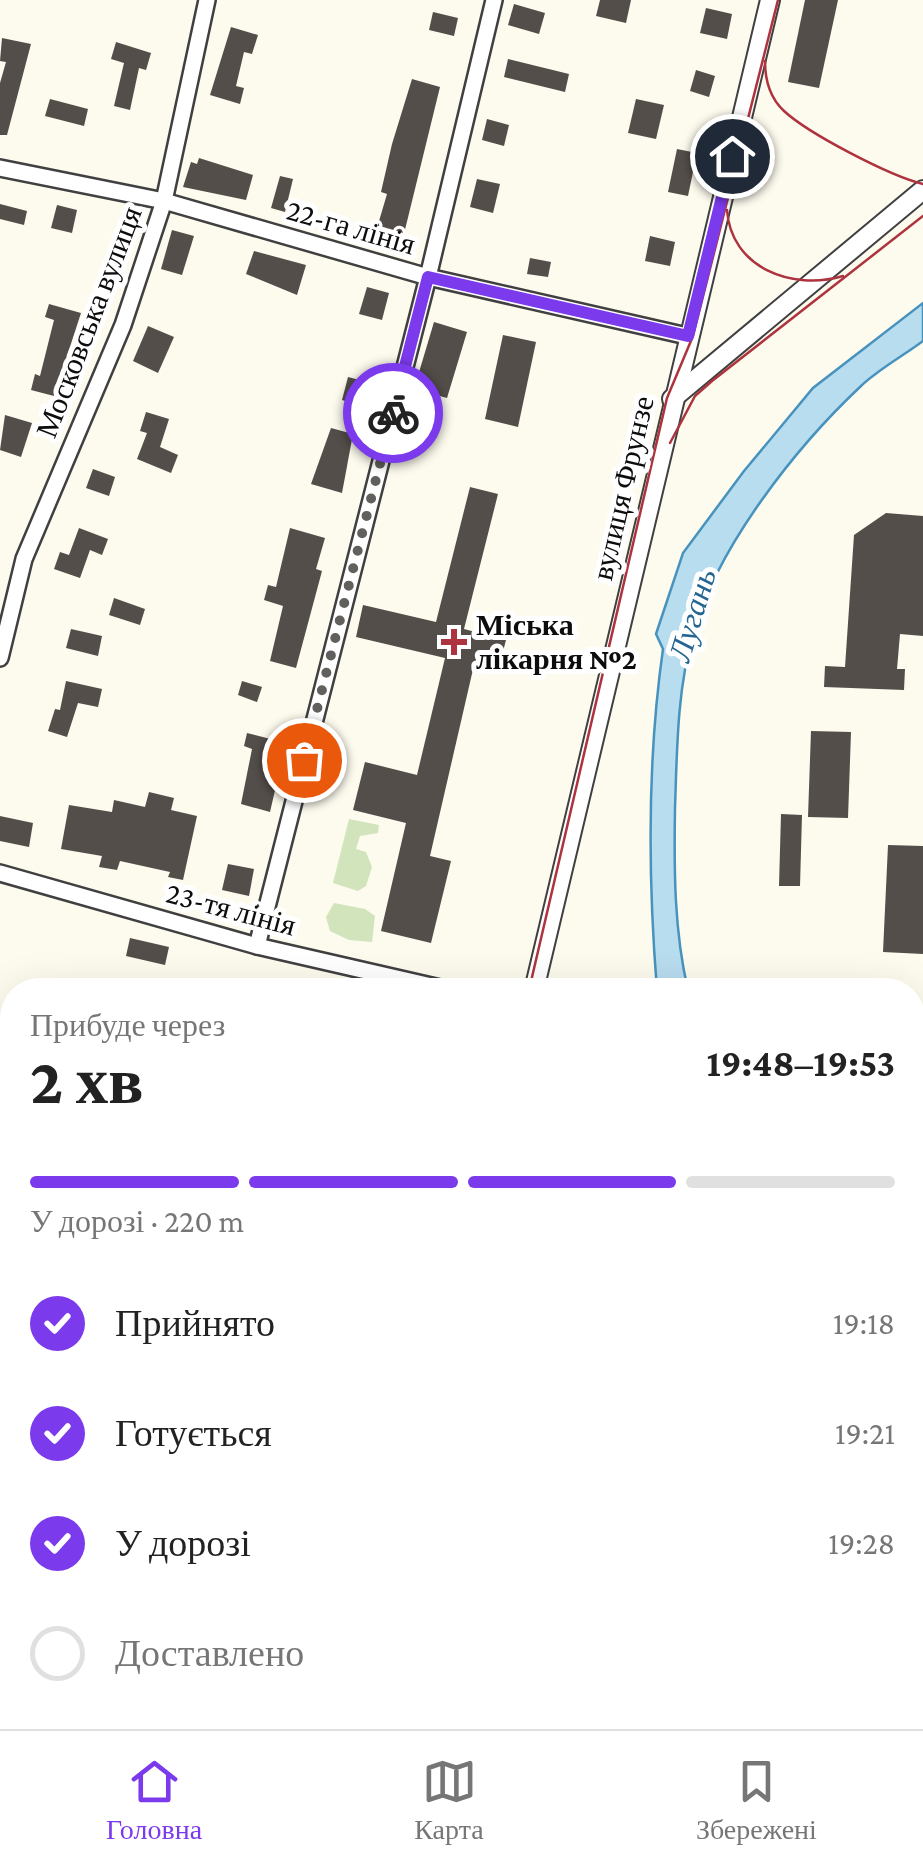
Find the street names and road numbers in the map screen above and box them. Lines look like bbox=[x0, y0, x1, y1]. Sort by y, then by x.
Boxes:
street label: 22-га лінія bbox=[283, 192, 419, 261]
street label: Московська вулиця bbox=[29, 201, 148, 442]
street label: вулиця Фрунзе bbox=[585, 393, 660, 583]
street label: 23-тя лінія bbox=[163, 875, 300, 942]

